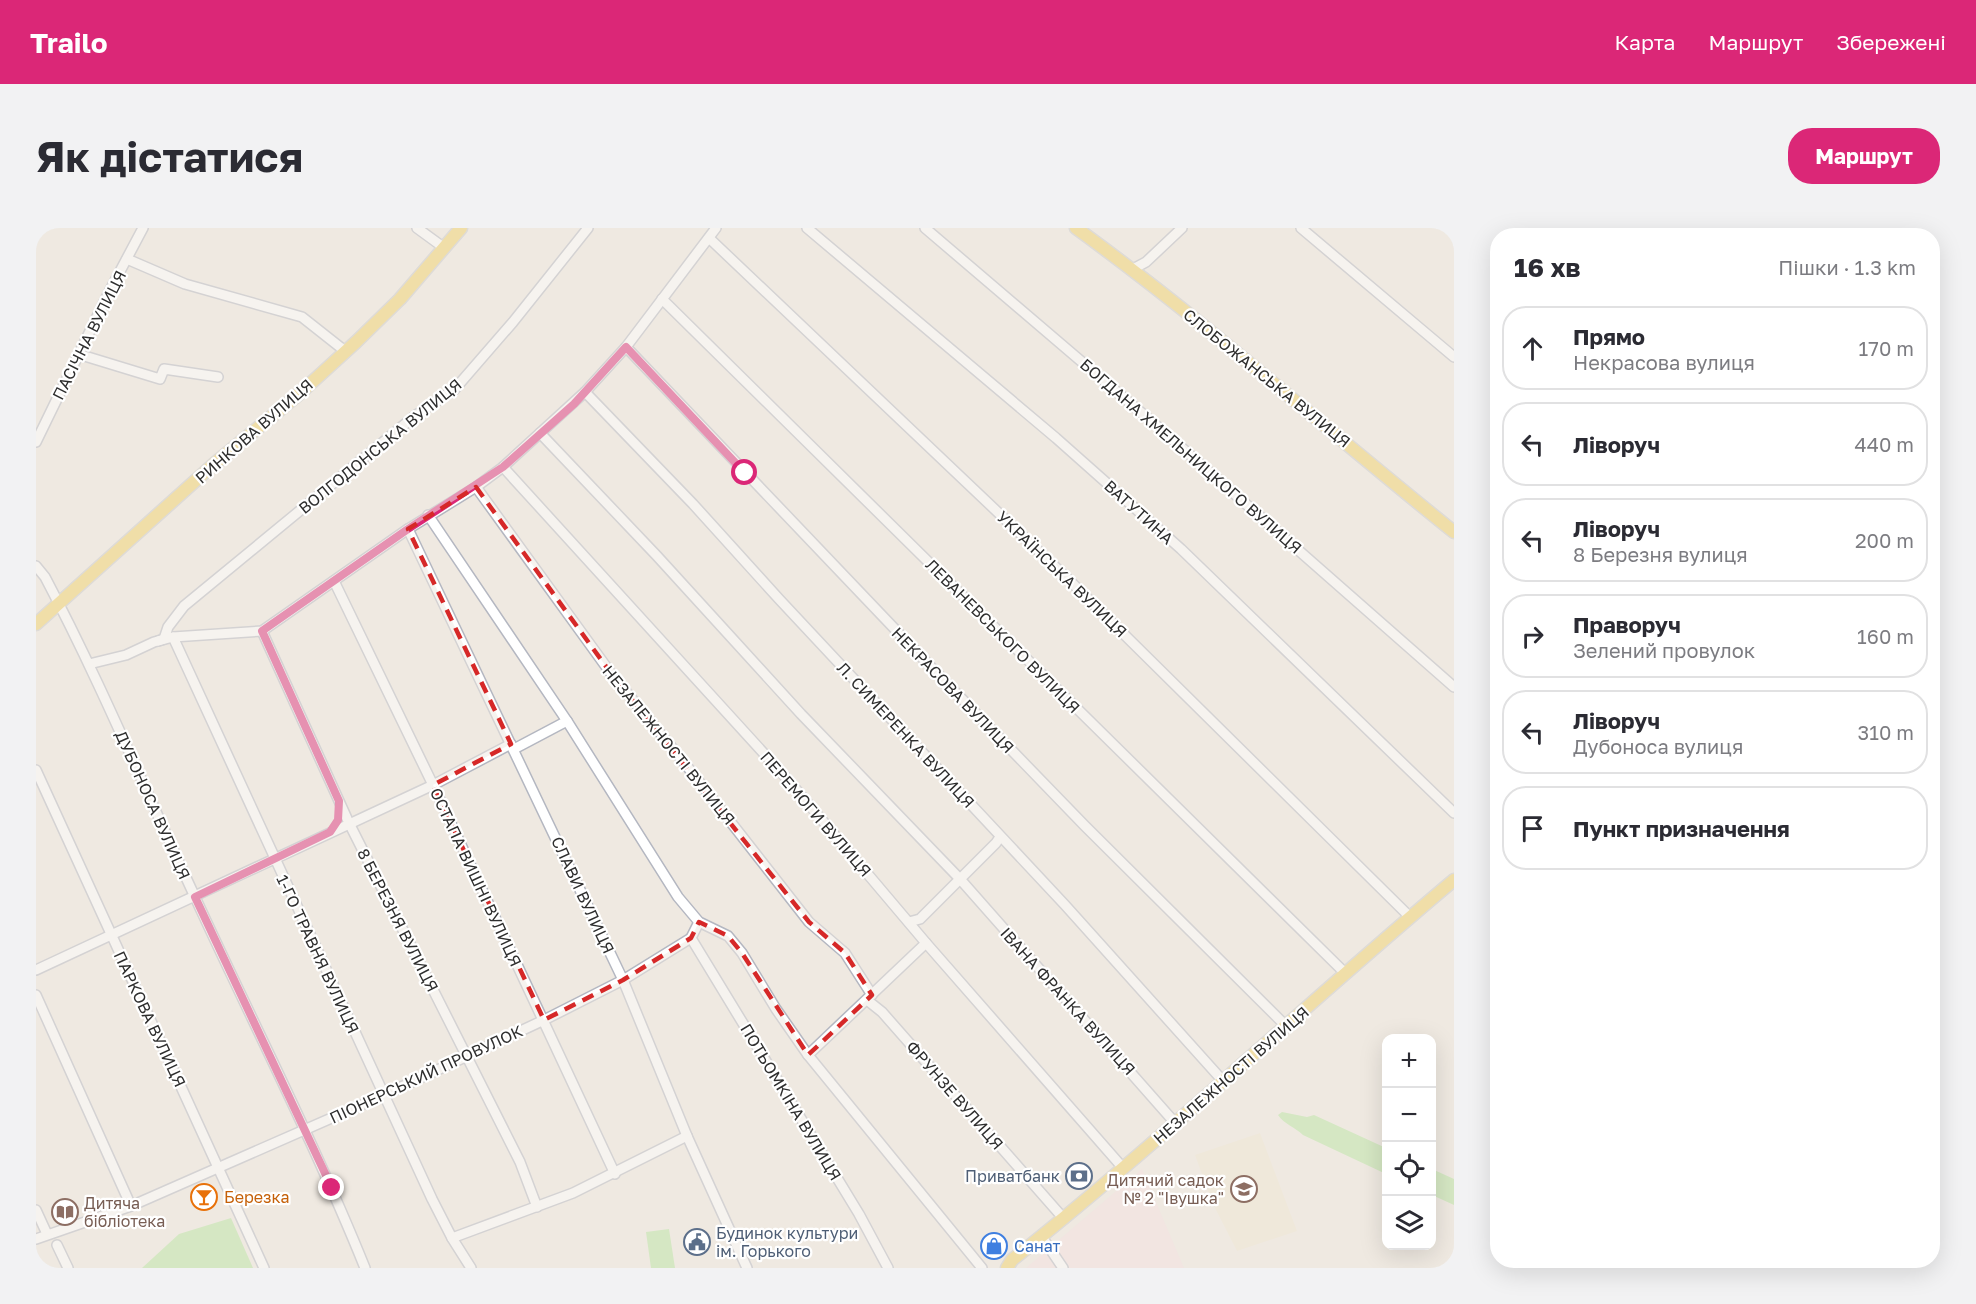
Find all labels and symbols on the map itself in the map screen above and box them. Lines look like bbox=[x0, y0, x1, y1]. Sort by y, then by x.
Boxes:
street label: ПАСІЧНА ВУЛИЦЯ bbox=[48, 267, 130, 403]
street label: СЛОБОЖАНСЬКА ВУЛИЦЯ bbox=[1179, 304, 1355, 452]
street label: БОГДАНА ХМЕЛЬНИЦКОГО ВУЛИЦЯ bbox=[1076, 354, 1306, 558]
street label: РИНКОВА ВУЛИЦЯ bbox=[191, 374, 317, 488]
street label: ВОЛГОДОНСЬКА ВУЛИЦЯ bbox=[295, 374, 465, 518]
route start bbox=[731, 459, 757, 485]
street label: ВАТУТИНА bbox=[1100, 476, 1178, 549]
street label: УКРАЇНСЬКА ВУЛИЦЯ bbox=[993, 507, 1131, 641]
street label: ЛЕВАНЕВСЬКОГО ВУЛИЦЯ bbox=[922, 555, 1084, 717]
street label: НЕКРАСОВА ВУЛИЦЯ bbox=[888, 623, 1018, 757]
street label: Л. СИМЕРЕНКА ВУЛИЦЯ bbox=[833, 658, 979, 812]
street label: НЕЗАЛЕЖНОСТІ ВУЛИЦЯ bbox=[598, 661, 740, 829]
street label: ДУБОНОСА ВУЛИЦЯ bbox=[111, 728, 195, 882]
street label: ПЕРЕМОГИ ВУЛИЦЯ bbox=[756, 747, 876, 881]
street label: ОСТАПА ВИШНІ ВУЛИЦЯ bbox=[426, 784, 526, 970]
street label: СЛАВИ ВУЛИЦЯ bbox=[547, 833, 619, 957]
street label: 8 БЕРЕЗНЯ ВУЛИЦЯ bbox=[353, 845, 443, 995]
street label: 1-ГО ТРАВНЯ ВУЛИЦЯ bbox=[272, 871, 364, 1037]
street label: ІВАНА ФРАНКА ВУЛИЦЯ bbox=[996, 923, 1140, 1079]
street label: ПАРКОВА ВУЛИЦЯ bbox=[110, 948, 190, 1090]
street label: НЕЗАЛЕЖНОСТІ ВУЛИЦЯ bbox=[1149, 1002, 1313, 1148]
street label: ПІОНЕРСЬКИЙ ПРОВУЛОК bbox=[326, 1020, 526, 1128]
street label: ПОТЬОМКІНА ВУЛИЦЯ bbox=[736, 1020, 846, 1184]
street label: ФРУНЗЕ ВУЛИЦЯ bbox=[902, 1036, 1008, 1154]
bank icon: Приватбанк bbox=[1064, 1161, 1094, 1191]
place label: Приватбанк bbox=[965, 1166, 1060, 1186]
place label: Дитячий садок № 2 "Івушка" bbox=[1107, 1170, 1224, 1208]
route end bbox=[318, 1174, 344, 1200]
school or university icon: Дитячий садок № 2 "Івушка" bbox=[1229, 1174, 1259, 1204]
bar icon: Березка bbox=[189, 1182, 219, 1212]
place label: Березка bbox=[224, 1187, 290, 1207]
place label: Дитяча бібліотека bbox=[84, 1193, 165, 1231]
library icon: Дитяча бібліотека bbox=[50, 1197, 80, 1227]
place label: Будинок культури ім. Горького bbox=[716, 1223, 858, 1261]
public building icon: Будинок культури ім. Горького bbox=[682, 1227, 712, 1257]
shop icon: Санат bbox=[979, 1231, 1009, 1261]
place label: Санат bbox=[1014, 1236, 1061, 1256]

